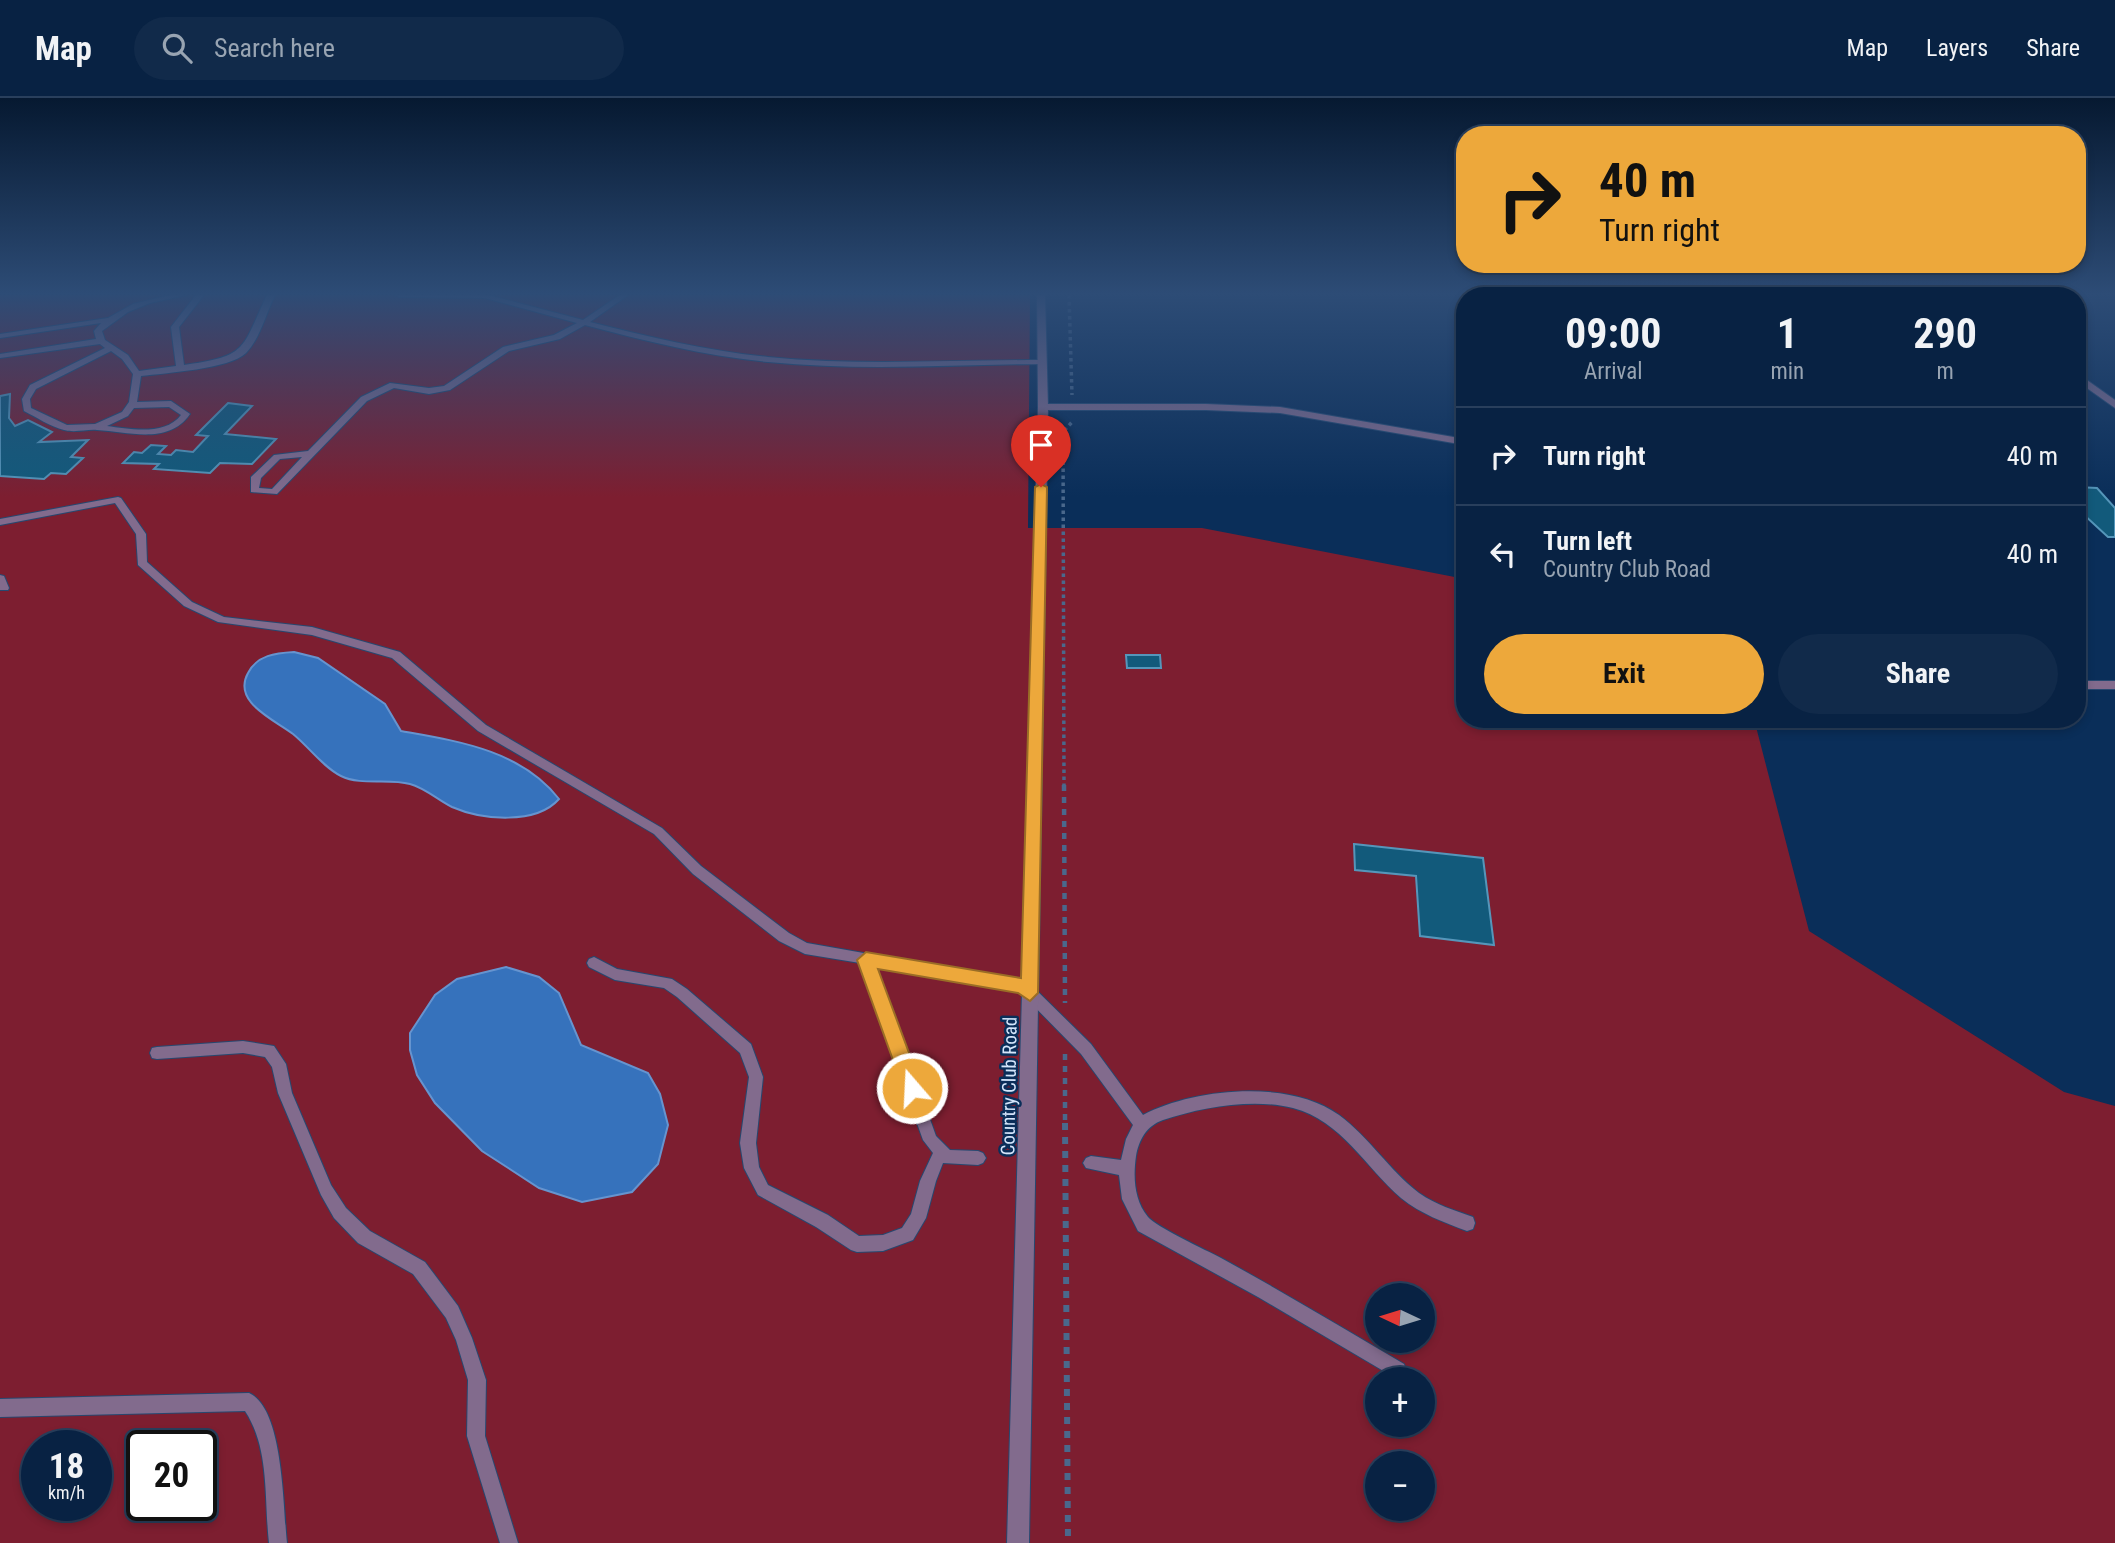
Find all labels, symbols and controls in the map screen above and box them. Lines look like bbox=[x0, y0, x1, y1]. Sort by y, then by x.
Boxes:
search box bbox=[134, 17, 624, 80]
text: Map bbox=[35, 29, 92, 68]
icon: search bbox=[158, 29, 196, 67]
text: Search here bbox=[214, 33, 335, 63]
text: Map bbox=[1847, 34, 1888, 62]
text: Layers bbox=[1926, 34, 1988, 62]
text: Share bbox=[2026, 34, 2080, 62]
text: 40 m bbox=[1599, 152, 1696, 209]
icon: right bbox=[1484, 154, 1575, 245]
text: Turn right bbox=[1599, 211, 1720, 249]
text: 09:00 bbox=[1565, 309, 1661, 358]
text: 1 bbox=[1777, 309, 1798, 358]
text: 290 bbox=[1913, 309, 1977, 358]
text: Arrival bbox=[1584, 358, 1642, 385]
text: min bbox=[1770, 358, 1804, 385]
text: m bbox=[1936, 358, 1954, 385]
pin bbox=[1011, 415, 1071, 487]
icon: arrive bbox=[1022, 426, 1060, 464]
icon: right bbox=[1484, 437, 1522, 475]
text: Turn right bbox=[1543, 441, 1645, 471]
text: 40 m bbox=[2007, 441, 2058, 471]
text: Turn left bbox=[1543, 526, 1632, 556]
icon: left bbox=[1484, 535, 1522, 573]
text: 40 m bbox=[2007, 539, 2058, 569]
text: Country Club Road bbox=[1543, 556, 1711, 583]
button: Exit bbox=[1484, 634, 1764, 714]
button: Share bbox=[1778, 634, 2058, 714]
street label: Country Club Road bbox=[996, 1016, 1022, 1156]
position arrow bbox=[875, 1051, 949, 1125]
north arrow bbox=[1365, 1283, 1435, 1353]
map controls bbox=[1365, 1283, 1435, 1521]
button: + bbox=[1365, 1367, 1435, 1437]
speed limit sign: 20 bbox=[126, 1430, 217, 1521]
text: 18 bbox=[49, 1446, 84, 1487]
button: − bbox=[1365, 1451, 1435, 1521]
text: km/h bbox=[48, 1482, 85, 1503]

